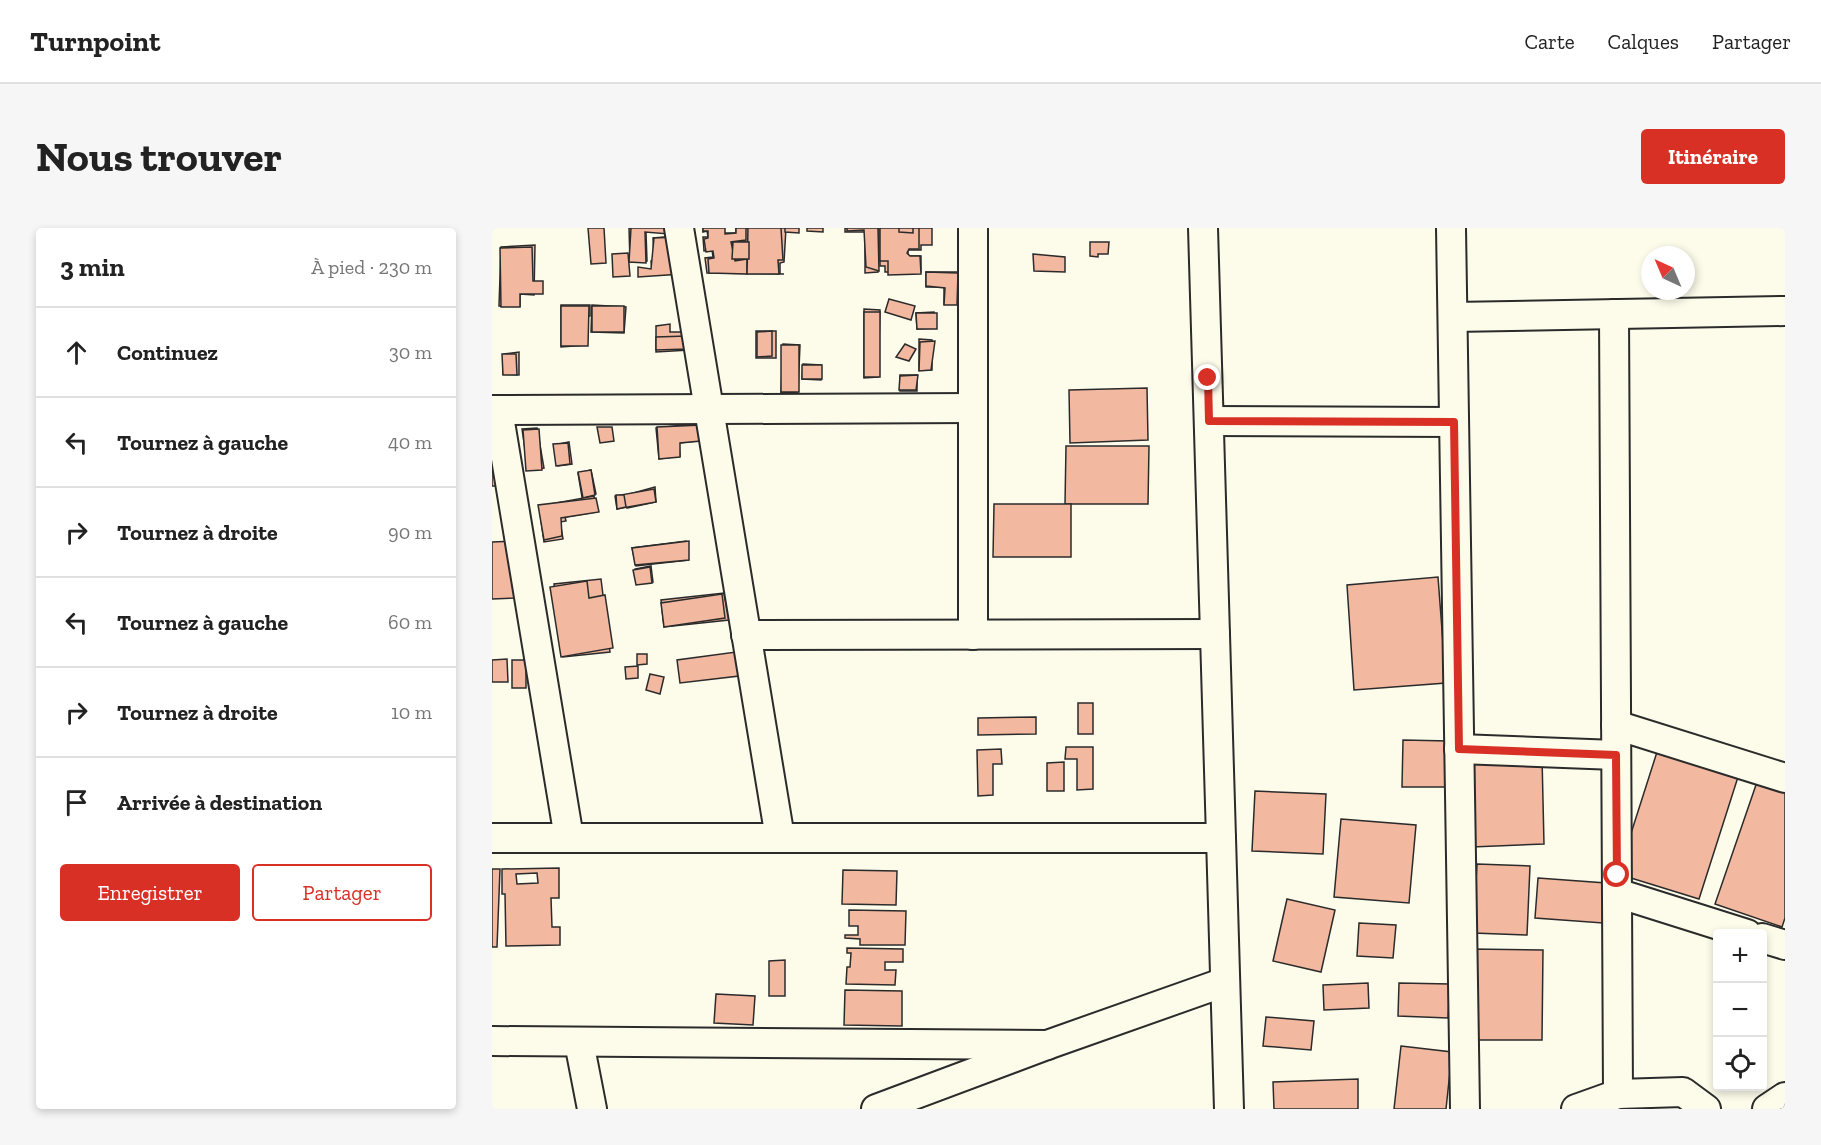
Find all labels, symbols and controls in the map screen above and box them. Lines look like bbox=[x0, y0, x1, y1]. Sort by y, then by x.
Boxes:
text: Turnpoint bbox=[30, 25, 160, 58]
text: Carte bbox=[1524, 29, 1575, 54]
text: Calques bbox=[1608, 29, 1679, 54]
text: Partager bbox=[1712, 29, 1791, 54]
button: Itinéraire bbox=[1641, 129, 1785, 184]
text: Nous trouver bbox=[36, 131, 282, 182]
north arrow bbox=[1641, 246, 1695, 300]
text: 3 min bbox=[60, 251, 125, 283]
text: À pied · 230 m bbox=[311, 255, 432, 279]
icon: ahead bbox=[60, 336, 93, 369]
text: Continuez bbox=[117, 339, 218, 366]
text: 30 m bbox=[389, 340, 432, 364]
route end bbox=[1194, 364, 1220, 390]
icon: left bbox=[60, 426, 93, 459]
text: Tournez à gauche bbox=[117, 429, 288, 456]
text: 40 m bbox=[388, 430, 432, 454]
icon: right bbox=[60, 516, 93, 549]
text: Tournez à droite bbox=[117, 519, 278, 546]
text: 90 m bbox=[388, 520, 432, 544]
icon: left bbox=[60, 606, 93, 639]
text: Tournez à gauche bbox=[117, 609, 288, 636]
text: 60 m bbox=[388, 610, 432, 634]
icon: right bbox=[60, 696, 93, 729]
text: Tournez à droite bbox=[117, 699, 278, 726]
text: 10 m bbox=[391, 700, 432, 724]
icon: arrive bbox=[60, 786, 93, 819]
text: Arrivée à destination bbox=[117, 789, 322, 816]
route start bbox=[1603, 861, 1629, 887]
button: Enregistrer bbox=[60, 864, 240, 921]
button: Partager bbox=[252, 864, 432, 921]
map controls bbox=[1713, 929, 1767, 1091]
button: + bbox=[1713, 929, 1767, 983]
button: − bbox=[1713, 983, 1767, 1037]
button: locate bbox=[1713, 1037, 1767, 1091]

